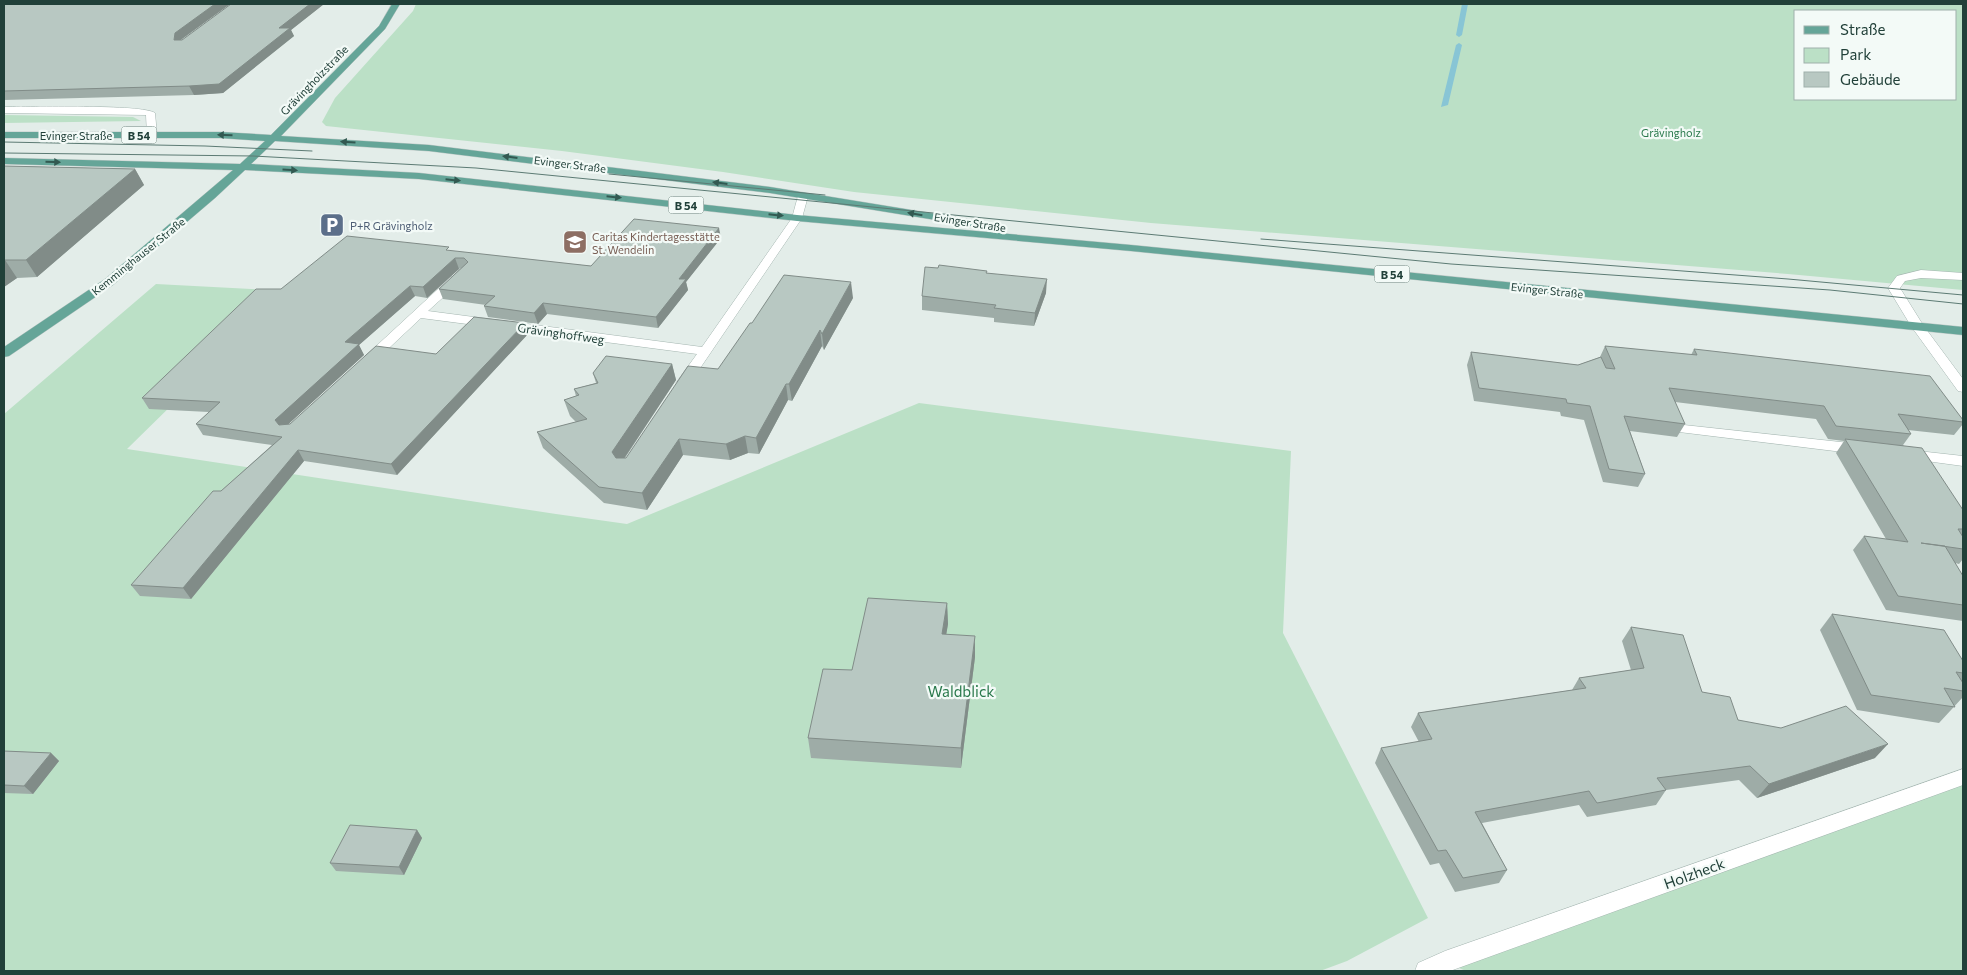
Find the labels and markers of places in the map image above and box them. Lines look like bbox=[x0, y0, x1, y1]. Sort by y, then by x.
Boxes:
parking icon: P+R Grävingholz bbox=[319, 212, 345, 238]
place label: P+R Grävingholz bbox=[350, 219, 433, 232]
school or university icon: Caritas Kindertagesstätte St. Wendelin bbox=[562, 229, 588, 255]
place label: Caritas Kindertagesstätte St. Wendelin bbox=[592, 230, 720, 256]

